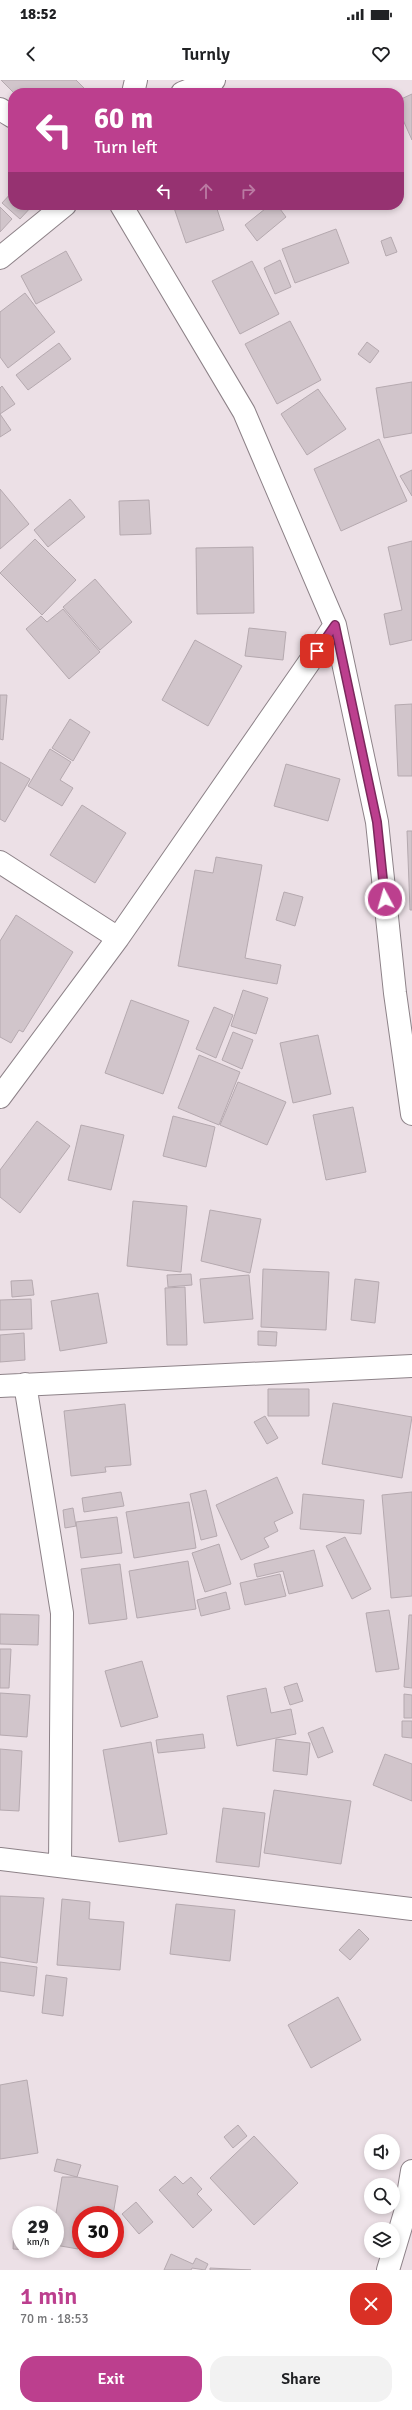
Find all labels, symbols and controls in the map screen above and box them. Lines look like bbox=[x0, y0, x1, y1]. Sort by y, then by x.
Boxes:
text: 18:52 bbox=[20, 5, 57, 23]
icon: back bbox=[20, 43, 42, 65]
text: Turnly bbox=[182, 43, 230, 65]
icon: heart bbox=[370, 43, 392, 65]
text: 60 m bbox=[94, 102, 153, 136]
icon: left bbox=[28, 104, 80, 156]
text: Turn left bbox=[94, 136, 157, 158]
icon: left bbox=[153, 180, 175, 202]
icon: ahead bbox=[195, 180, 217, 202]
icon: right bbox=[237, 180, 259, 202]
pin bbox=[300, 634, 334, 668]
icon: arrive bbox=[306, 640, 328, 662]
position arrow bbox=[364, 878, 406, 920]
map controls bbox=[364, 2134, 400, 2258]
button: sound bbox=[364, 2134, 400, 2170]
button: search bbox=[364, 2178, 400, 2214]
speed limit sign: 30 bbox=[72, 2206, 124, 2258]
text: 29 bbox=[27, 2214, 49, 2239]
button: layers bbox=[364, 2222, 400, 2258]
text: km/h bbox=[27, 2236, 49, 2248]
text: 1 min bbox=[20, 2281, 77, 2311]
button: close bbox=[350, 2283, 392, 2325]
text: 70 m · 18:53 bbox=[20, 2311, 89, 2327]
button: Exit bbox=[20, 2356, 202, 2402]
button: Share bbox=[210, 2356, 392, 2402]

